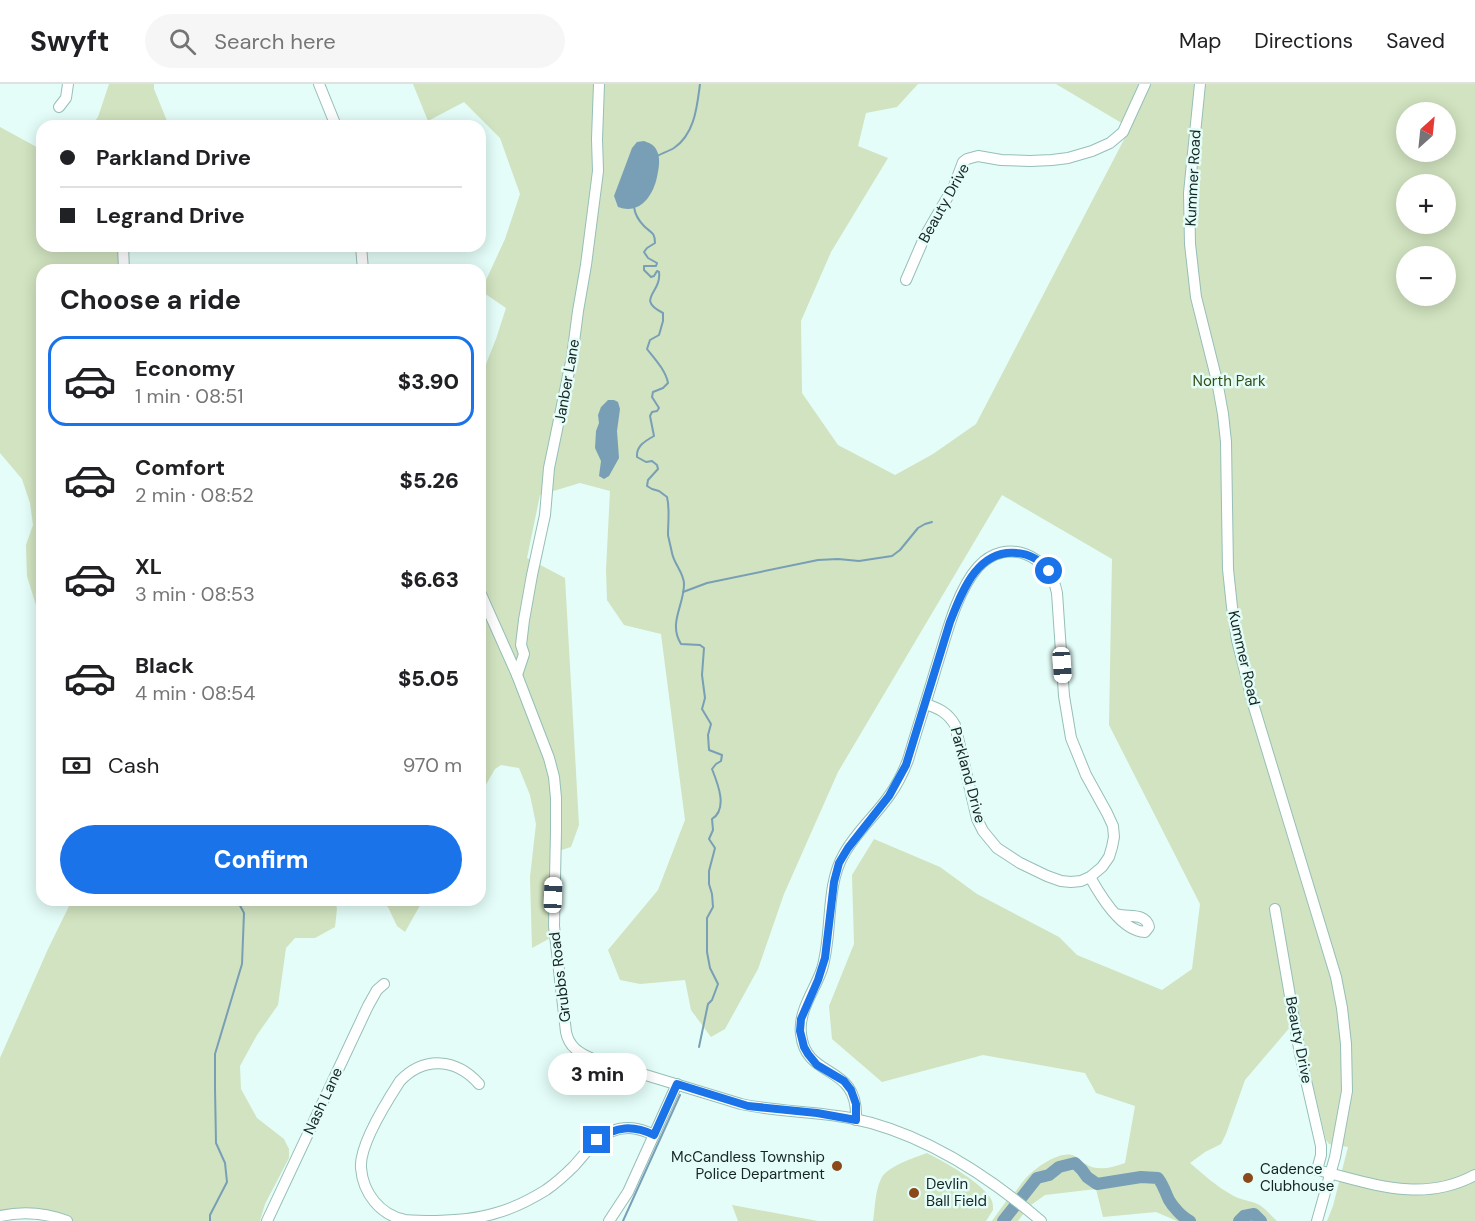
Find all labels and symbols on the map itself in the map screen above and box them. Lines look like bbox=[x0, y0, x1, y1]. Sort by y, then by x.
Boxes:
north arrow bbox=[1396, 102, 1456, 162]
street label: Kummer Road bbox=[1180, 129, 1206, 227]
street label: Beauty Drive bbox=[914, 160, 974, 246]
street label: Janber Lane bbox=[550, 337, 584, 425]
park label: North Park bbox=[1193, 371, 1266, 391]
route start bbox=[1035, 557, 1062, 584]
street label: Kummer Road bbox=[1223, 609, 1265, 707]
car bbox=[1052, 646, 1072, 684]
street label: Parkland Drive bbox=[946, 725, 990, 825]
car bbox=[543, 877, 563, 913]
street label: Grubbs Road bbox=[545, 931, 575, 1023]
street label: Beauty Drive bbox=[1281, 995, 1317, 1085]
callout: 3 min bbox=[548, 1053, 646, 1095]
street label: Nash Lane bbox=[299, 1064, 347, 1138]
route end bbox=[583, 1126, 610, 1153]
place label: McCandless Township Police Department bbox=[671, 1147, 825, 1184]
marker: McCandless Township Police Department bbox=[830, 1159, 844, 1173]
place label: Cadence Clubhouse bbox=[1260, 1159, 1334, 1196]
marker: Cadence Clubhouse bbox=[1241, 1171, 1255, 1185]
place label: Devlin Ball Field bbox=[926, 1174, 987, 1211]
marker: Devlin Ball Field bbox=[907, 1186, 921, 1200]

